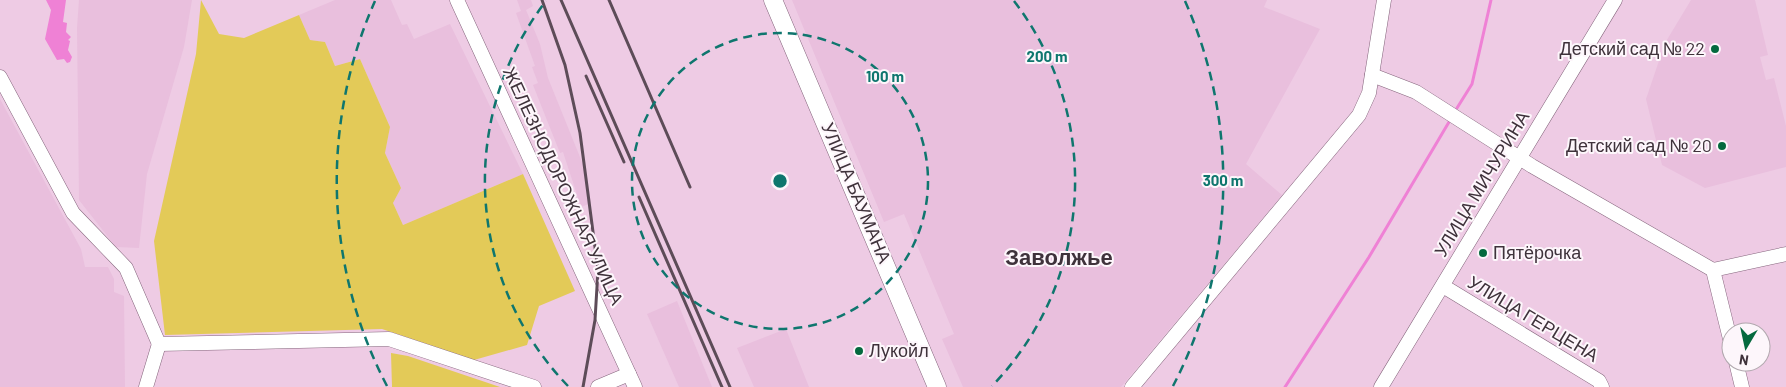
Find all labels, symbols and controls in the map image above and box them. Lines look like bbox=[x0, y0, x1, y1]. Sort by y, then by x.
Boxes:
place label: Детский сад № 22 bbox=[1559, 37, 1705, 59]
marker: Детский сад № 22 bbox=[1709, 43, 1721, 55]
text: 200 m bbox=[1026, 47, 1068, 65]
street label: ЖЕЛЕЗНОДОРОЖНАЯ УЛИЦА bbox=[499, 63, 629, 308]
text: 100 m bbox=[866, 67, 904, 85]
street label: УЛИЦА МИЧУРИНА bbox=[1429, 107, 1533, 260]
street label: УЛИЦА БАУМАНА bbox=[817, 119, 896, 266]
place label: Детский сад № 20 bbox=[1566, 134, 1712, 156]
marker: Детский сад № 20 bbox=[1716, 140, 1728, 152]
text: 300 m bbox=[1203, 171, 1243, 189]
centre of rings bbox=[771, 172, 789, 190]
place label: Пятёрочка bbox=[1493, 241, 1582, 263]
district label: Заволжье bbox=[1005, 243, 1113, 269]
marker: Пятёрочка bbox=[1477, 247, 1489, 259]
street label: УЛИЦА ГЕРЦЕНА bbox=[1464, 270, 1603, 366]
north arrow bbox=[1721, 322, 1771, 372]
place label: Лукойл bbox=[869, 339, 929, 361]
marker: Лукойл bbox=[853, 345, 865, 357]
text: N bbox=[1738, 351, 1750, 369]

